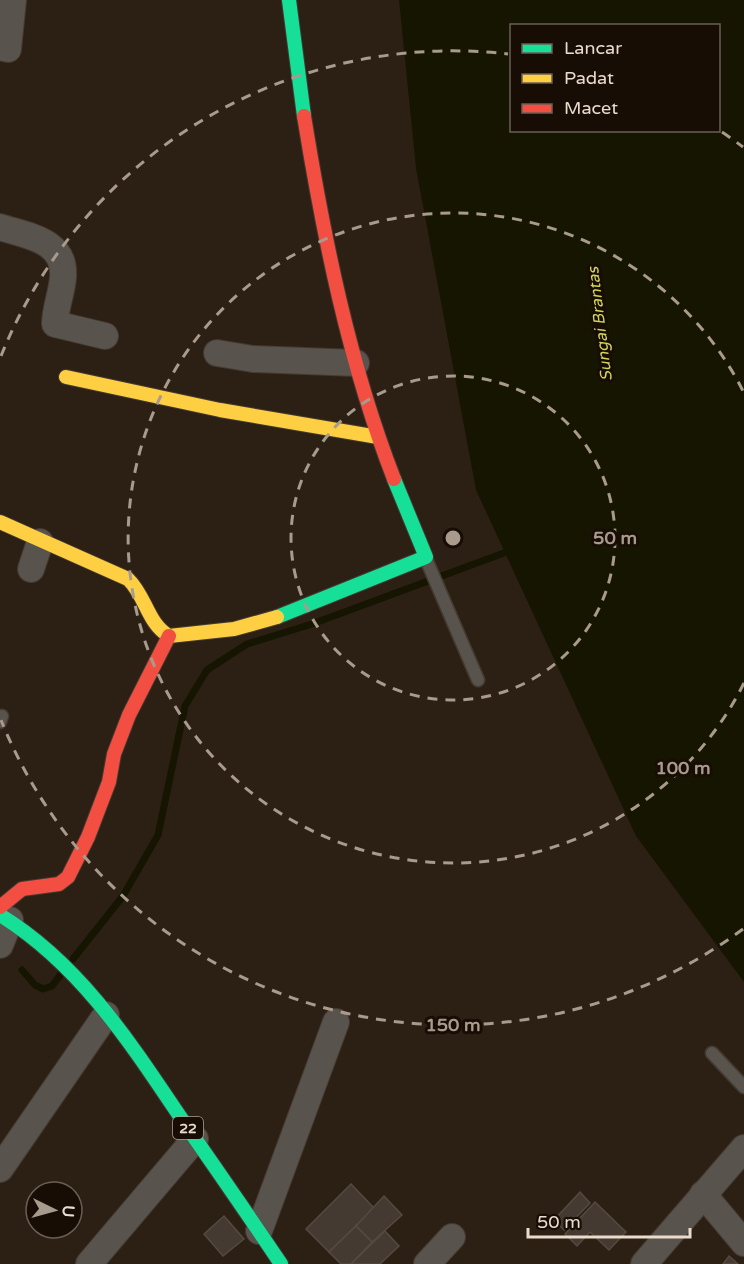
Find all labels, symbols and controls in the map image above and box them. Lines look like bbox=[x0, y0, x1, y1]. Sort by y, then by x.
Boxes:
legend bbox=[510, 24, 720, 132]
text: Lancar bbox=[564, 37, 622, 59]
text: Padat bbox=[564, 67, 614, 89]
text: Macet bbox=[564, 97, 618, 119]
water label: Sungai Brantas bbox=[583, 264, 617, 382]
text: 50 m bbox=[593, 527, 637, 549]
centre of rings bbox=[443, 528, 463, 548]
text: 100 m bbox=[655, 757, 711, 779]
text: 150 m bbox=[425, 1014, 481, 1036]
road number: 22 bbox=[173, 1117, 203, 1139]
north arrow bbox=[24, 1180, 84, 1240]
scale bar bbox=[528, 1201, 690, 1239]
text: U bbox=[57, 1204, 78, 1218]
text: 50 m bbox=[537, 1211, 581, 1233]

